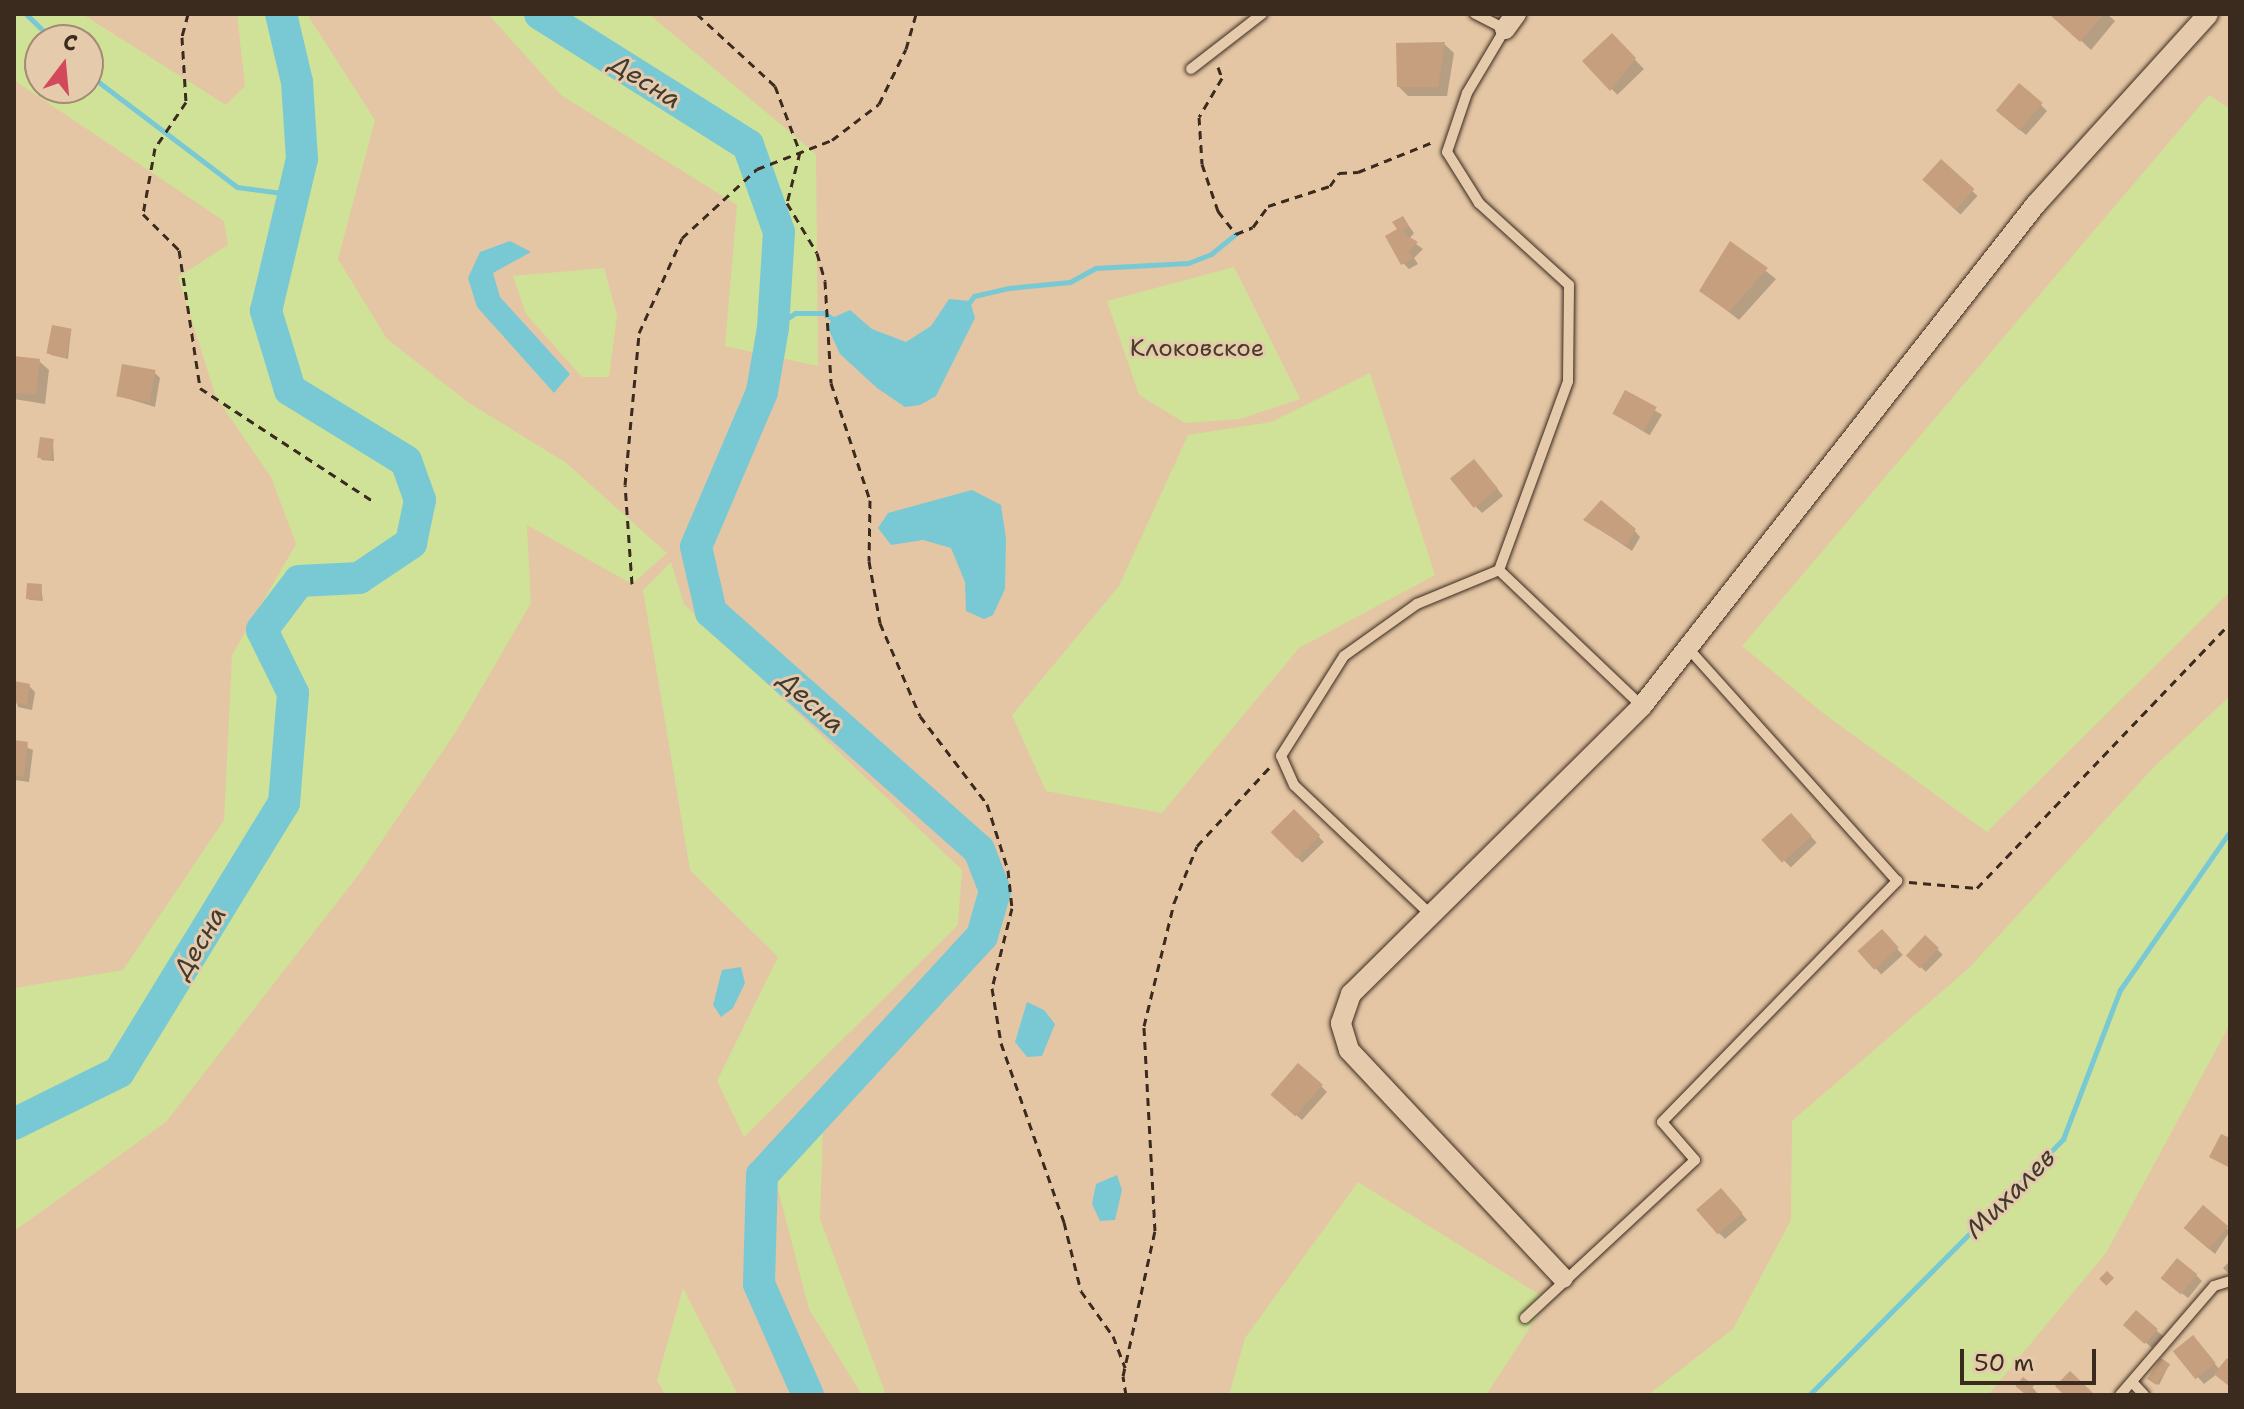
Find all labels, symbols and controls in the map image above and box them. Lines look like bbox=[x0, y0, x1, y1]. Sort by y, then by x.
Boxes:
north arrow bbox=[24, 24, 104, 104]
text: С bbox=[60, 27, 81, 58]
water label: Десна bbox=[605, 47, 687, 115]
park label: Клоковское bbox=[1130, 335, 1264, 363]
water label: Десна bbox=[773, 664, 851, 740]
water label: Десна bbox=[166, 901, 232, 983]
water label: Михалев bbox=[1958, 1141, 2062, 1245]
scale bar bbox=[1964, 1333, 2100, 1383]
text: 50 m bbox=[1974, 1347, 2034, 1379]

